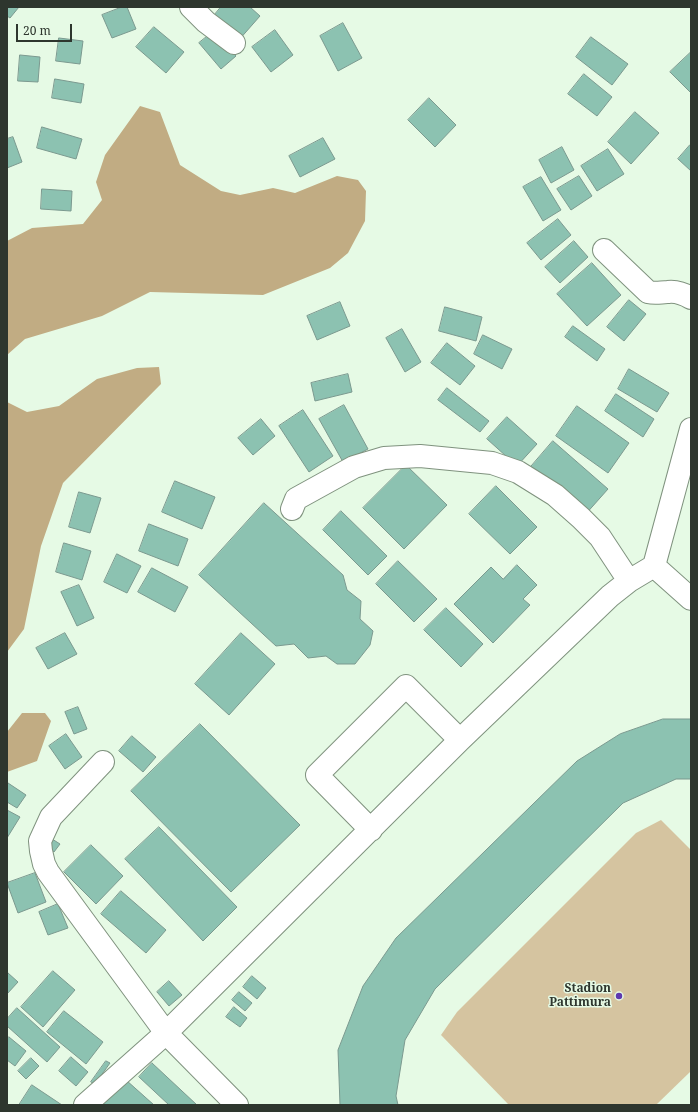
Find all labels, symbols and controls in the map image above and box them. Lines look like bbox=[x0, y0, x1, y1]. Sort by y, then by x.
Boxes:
scale bar bbox=[18, 16, 74, 42]
text: 20 m bbox=[23, 22, 51, 39]
place label: Stadion Pattimura bbox=[549, 982, 611, 1010]
marker: Stadion Pattimura bbox=[614, 991, 624, 1001]

